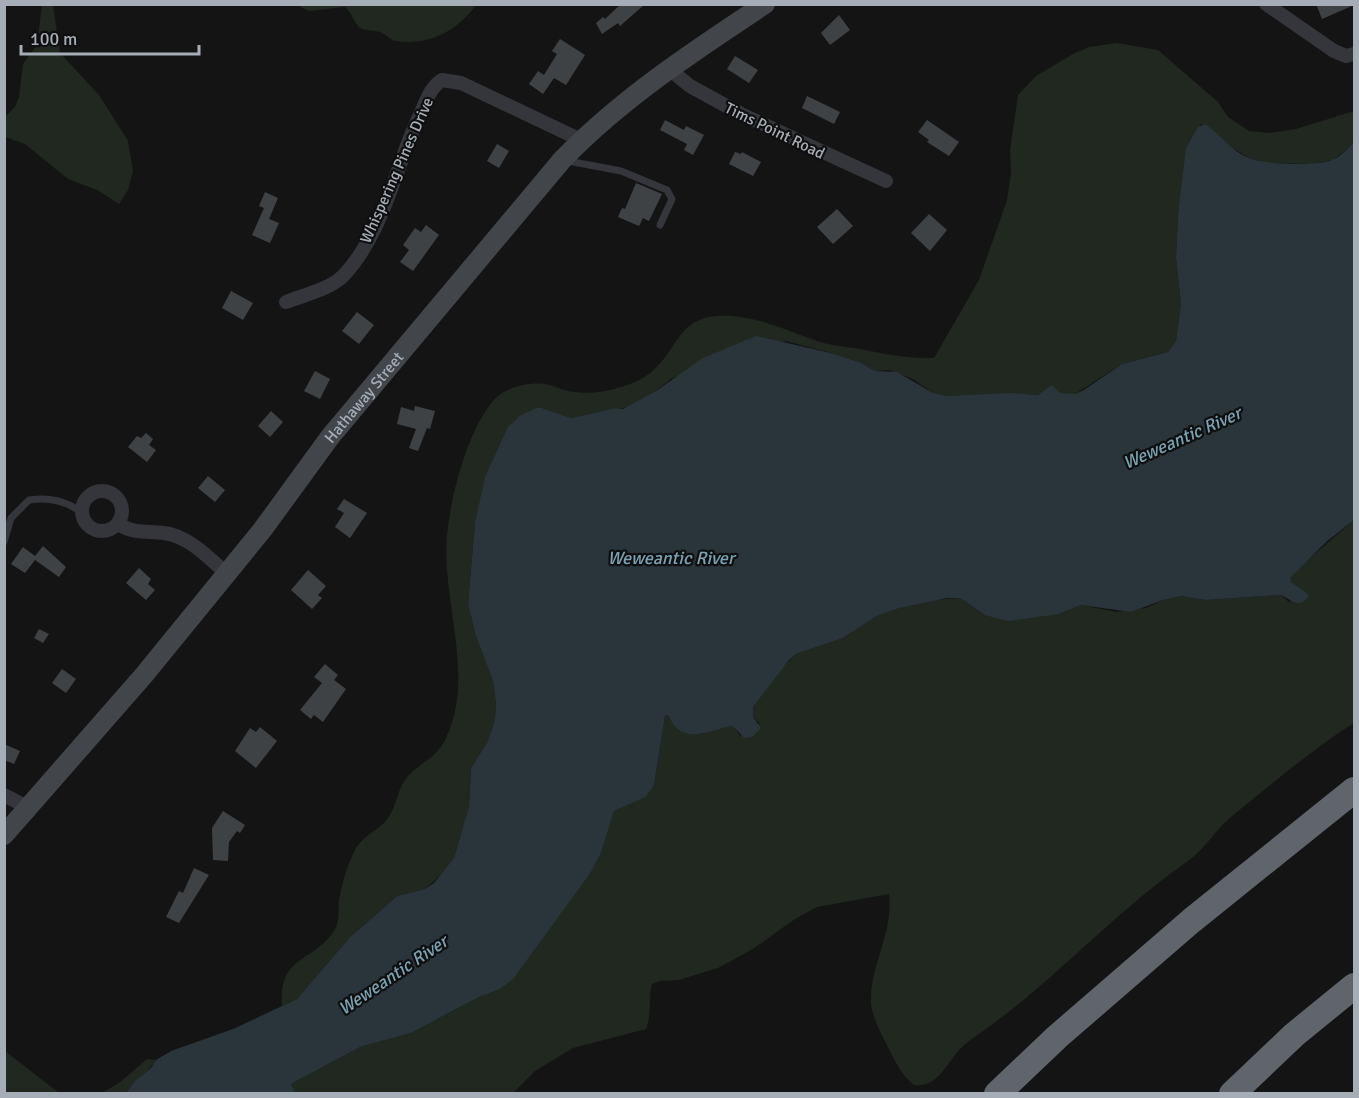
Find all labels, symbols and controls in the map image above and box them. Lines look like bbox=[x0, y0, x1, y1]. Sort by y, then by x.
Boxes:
scale bar bbox=[21, 18, 200, 56]
text: 100 m bbox=[30, 28, 77, 50]
street label: Whispering Pines Drive bbox=[356, 94, 438, 247]
street label: Tims Point Road bbox=[721, 98, 828, 164]
street label: Hathaway Street bbox=[320, 348, 409, 447]
water label: Weweantic River bbox=[1120, 401, 1247, 474]
water label: Weweantic River bbox=[608, 547, 737, 569]
water label: Weweantic River bbox=[334, 929, 454, 1020]

